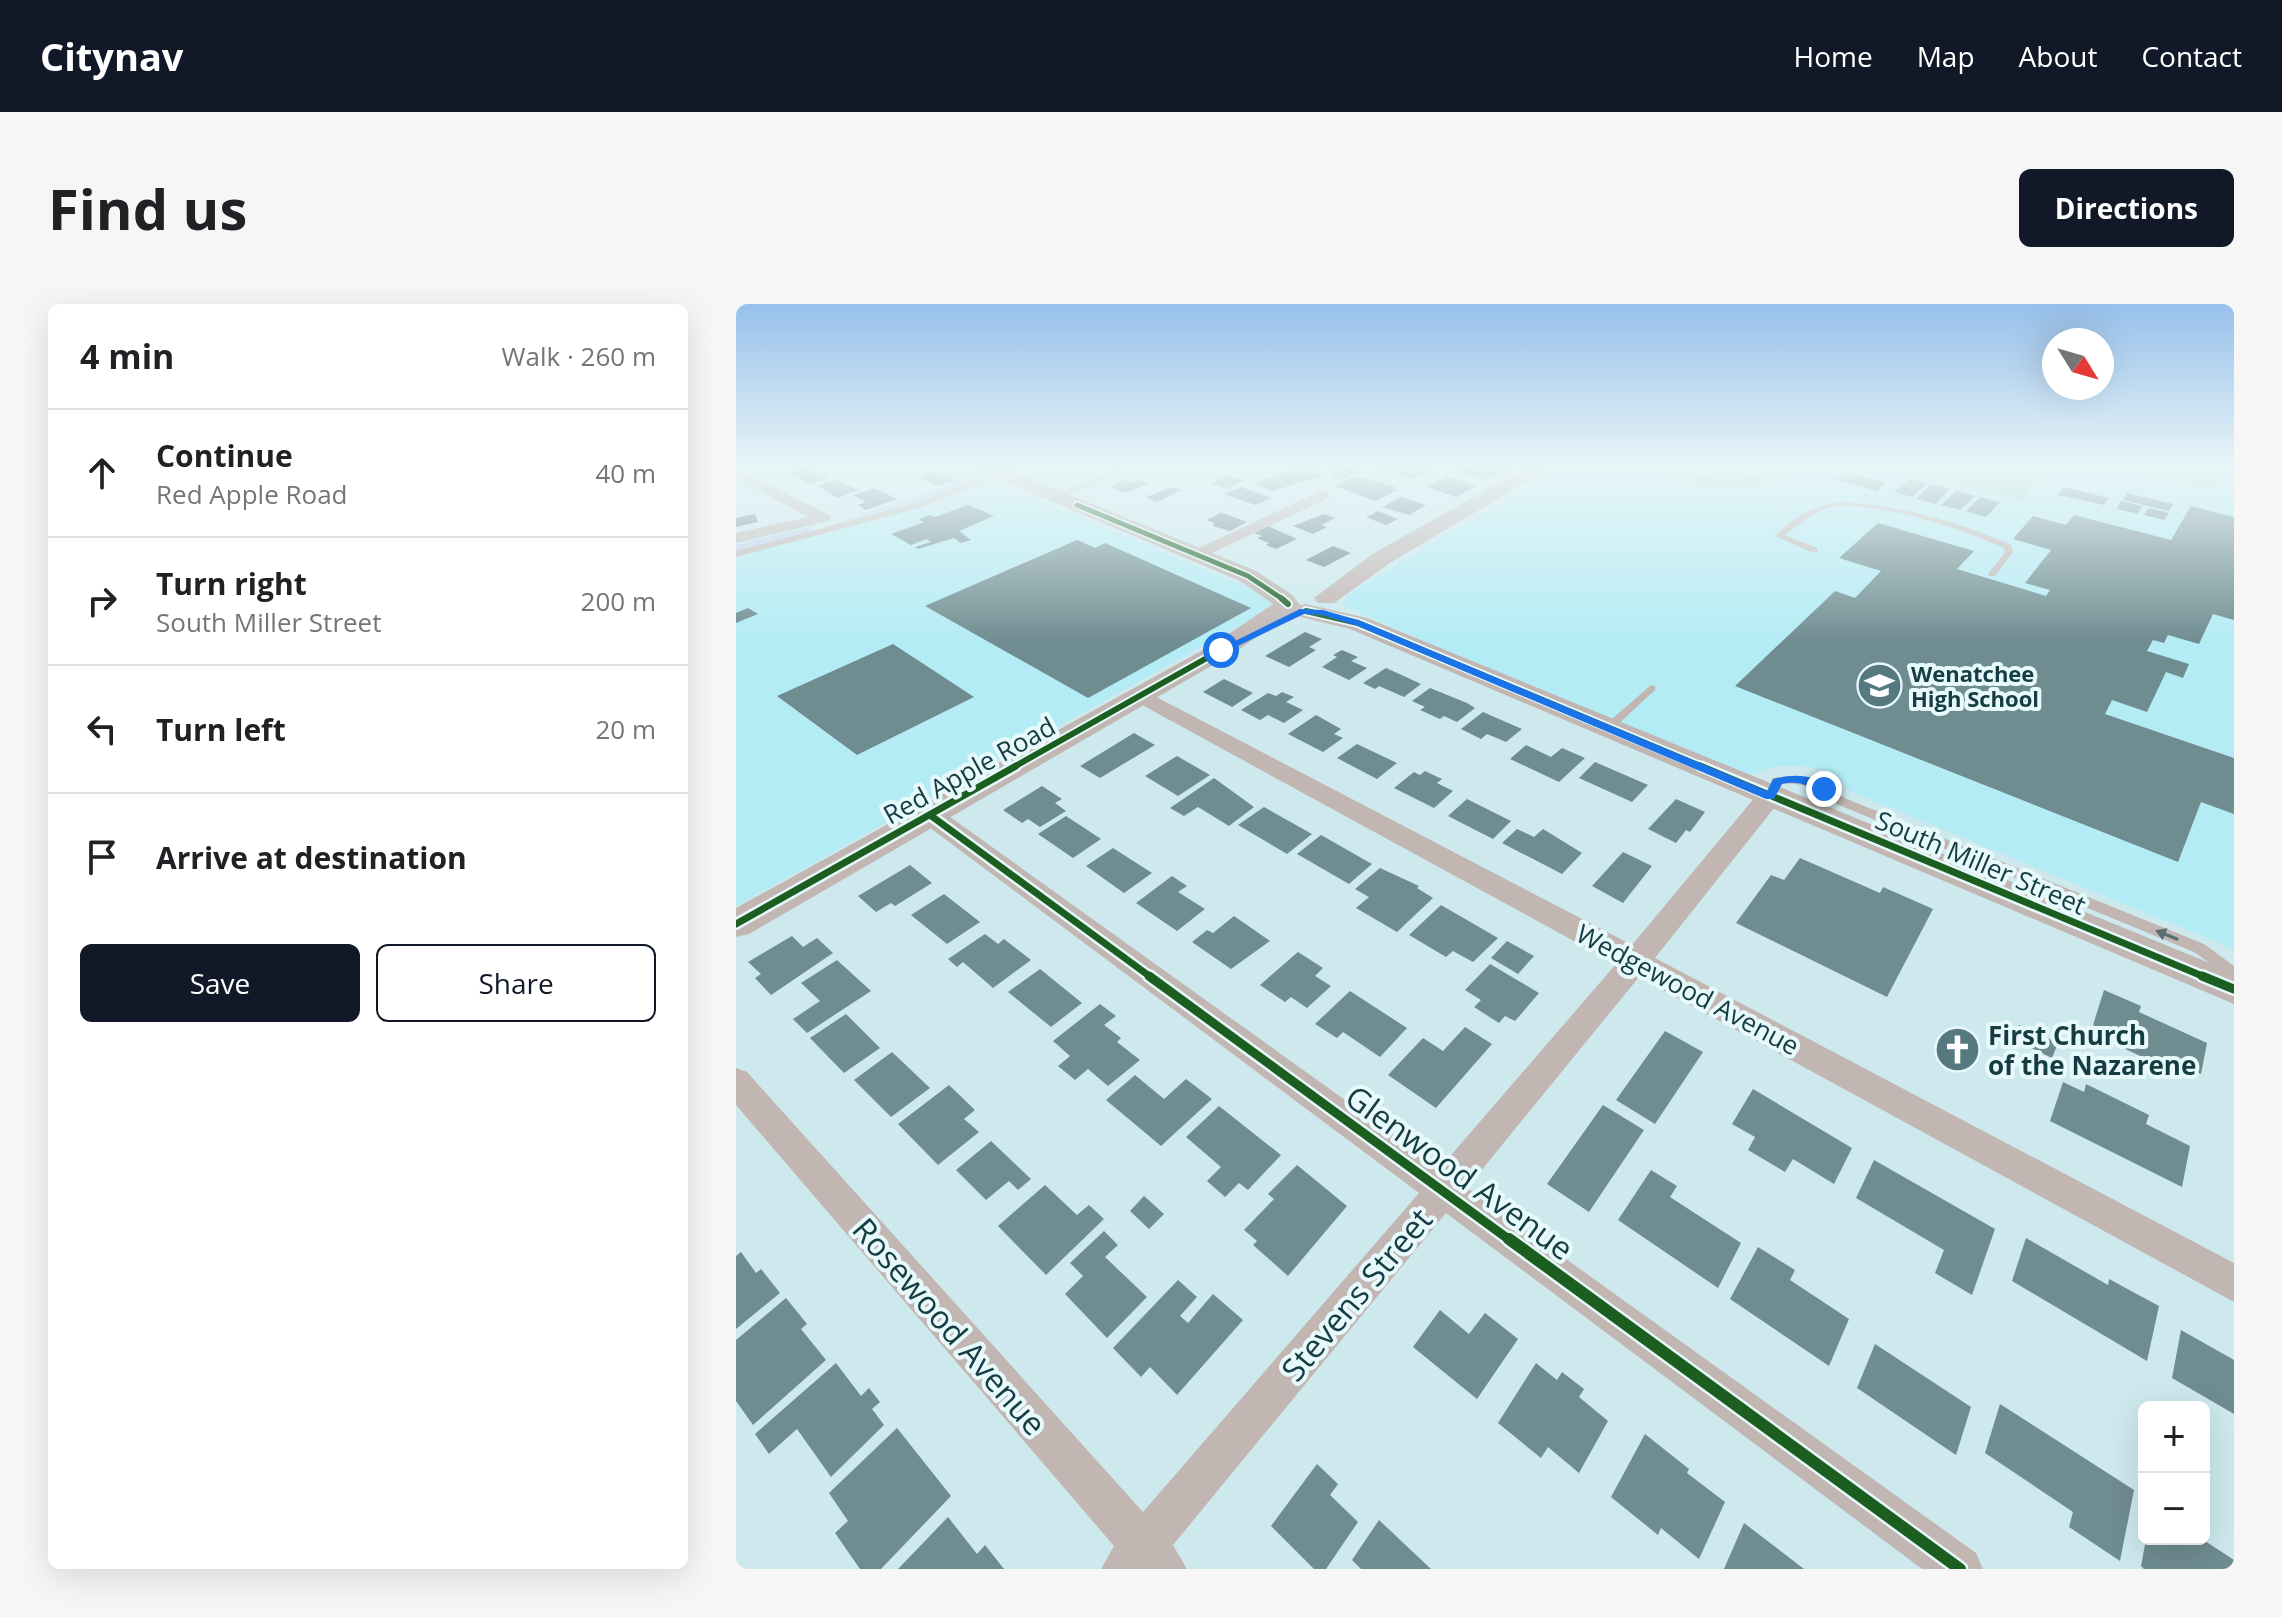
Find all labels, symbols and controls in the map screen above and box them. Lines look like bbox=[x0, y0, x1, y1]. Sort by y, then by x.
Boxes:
text: Citynav bbox=[40, 30, 183, 82]
text: Home bbox=[1794, 37, 1873, 75]
text: Map bbox=[1917, 37, 1975, 75]
text: About bbox=[2019, 37, 2097, 75]
text: Contact bbox=[2141, 37, 2242, 75]
button: Directions bbox=[2019, 169, 2234, 247]
text: Find us bbox=[48, 170, 247, 246]
north arrow bbox=[2042, 328, 2114, 400]
text: 4 min bbox=[80, 333, 174, 379]
text: Walk · 260 m bbox=[502, 338, 656, 374]
text: Continue bbox=[156, 435, 293, 476]
icon: ahead bbox=[80, 451, 124, 495]
text: 40 m bbox=[595, 455, 656, 491]
text: Red Apple Road bbox=[156, 476, 348, 512]
text: Turn right bbox=[156, 563, 307, 604]
icon: right bbox=[80, 579, 124, 623]
text: 200 m bbox=[581, 583, 656, 619]
text: South Miller Street bbox=[156, 604, 381, 640]
route start bbox=[1203, 632, 1239, 668]
place label: Wenatchee High School bbox=[1911, 658, 2039, 713]
school or university icon: Wenatchee High School bbox=[1856, 662, 1904, 710]
icon: left bbox=[80, 707, 124, 751]
street label: Red Apple Road bbox=[877, 708, 1061, 832]
text: Turn left bbox=[156, 709, 286, 750]
text: 20 m bbox=[595, 711, 656, 747]
route end bbox=[1806, 771, 1842, 807]
street label: South Miller Street bbox=[1870, 801, 2092, 923]
icon: arrive bbox=[80, 835, 124, 879]
text: Arrive at destination bbox=[156, 837, 467, 878]
street label: Wedgewood Avenue bbox=[1570, 915, 1806, 1063]
one-way arrow bbox=[2155, 928, 2179, 941]
button: Save bbox=[80, 944, 360, 1022]
button: Share bbox=[376, 944, 656, 1022]
place label: First Church of the Nazarene bbox=[1988, 1017, 2196, 1083]
church icon: First Church of the Nazarene bbox=[1933, 1026, 1981, 1074]
street label: Glenwood Avenue bbox=[1338, 1075, 1582, 1269]
street label: Stevens Street bbox=[1271, 1198, 1441, 1390]
street label: Rosewood Avenue bbox=[844, 1208, 1056, 1444]
map controls bbox=[2138, 1401, 2210, 1545]
button: + bbox=[2138, 1401, 2210, 1473]
button: − bbox=[2138, 1473, 2210, 1545]

